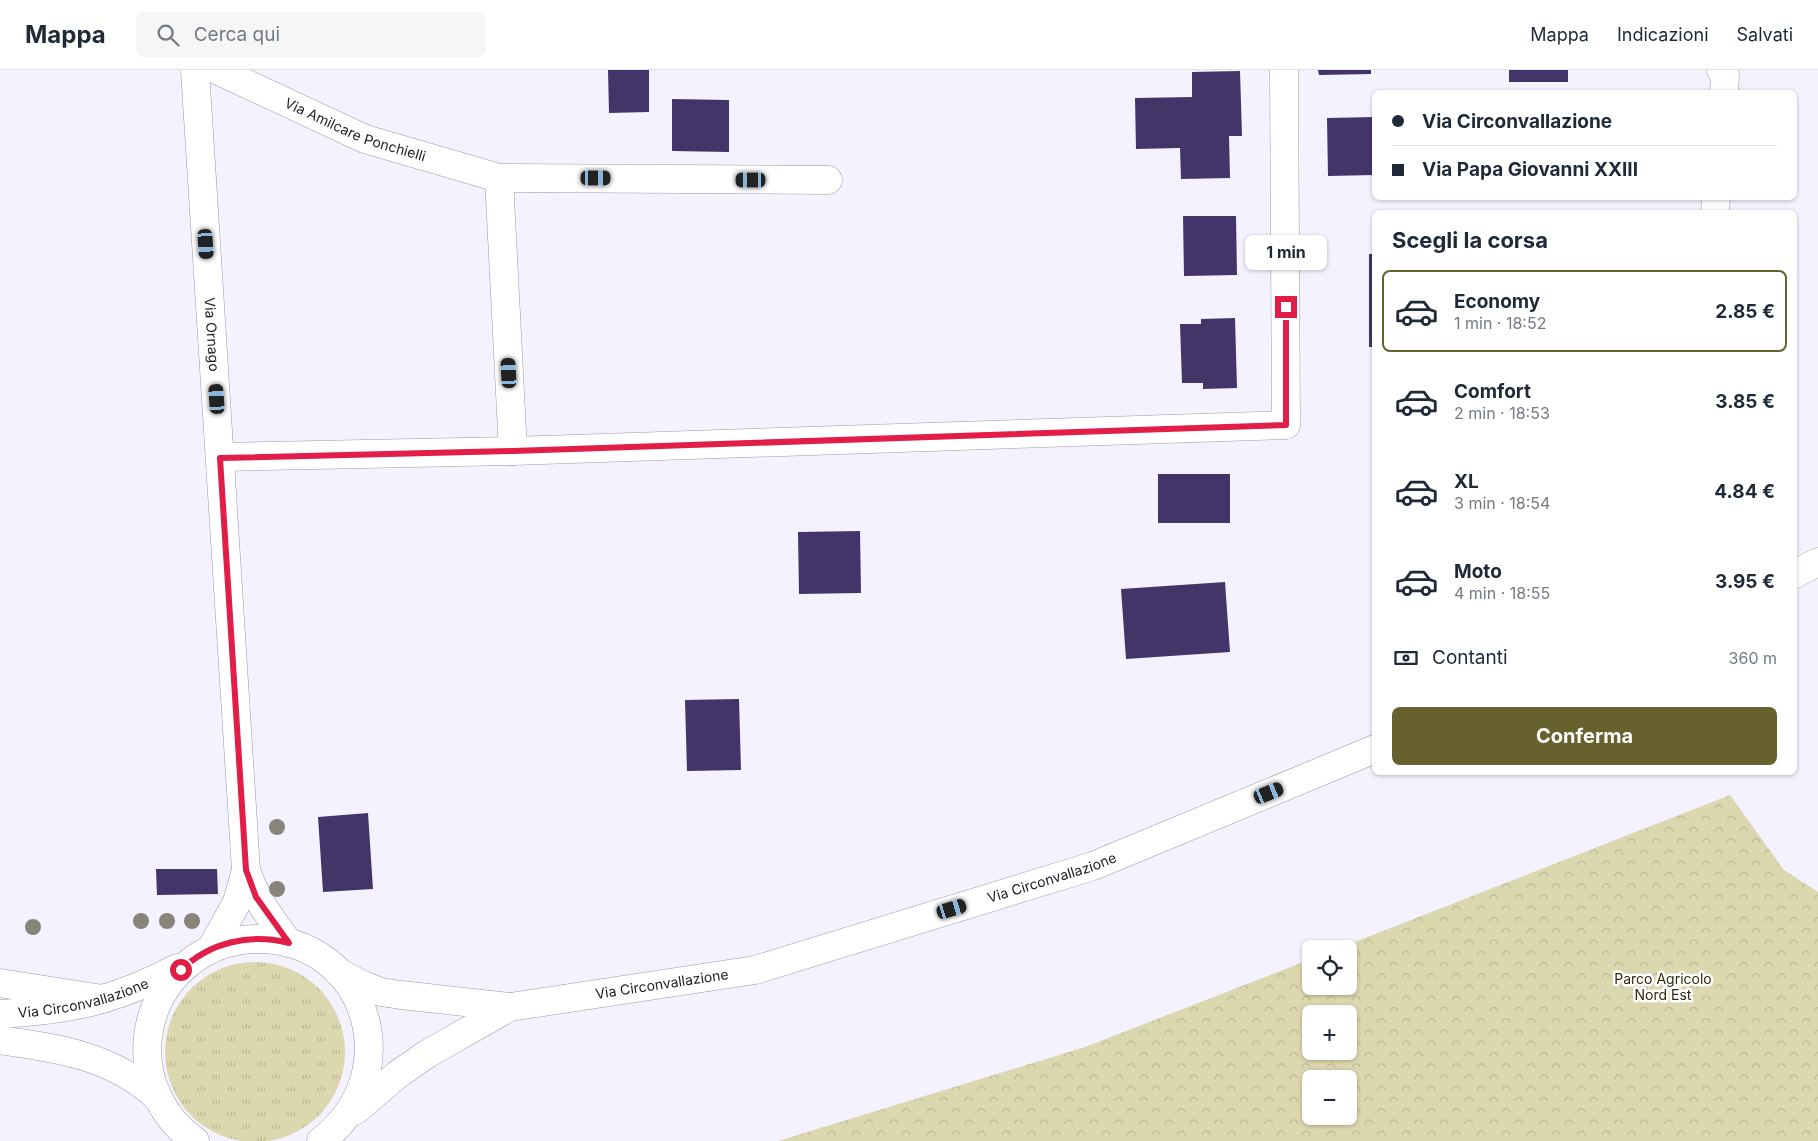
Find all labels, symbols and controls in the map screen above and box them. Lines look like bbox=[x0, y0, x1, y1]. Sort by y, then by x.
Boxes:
search box bbox=[136, 12, 486, 57]
text: Mappa bbox=[25, 20, 106, 49]
icon: search bbox=[154, 21, 182, 49]
text: Cerca qui bbox=[194, 23, 280, 46]
text: Mappa bbox=[1530, 24, 1589, 45]
text: Indicazioni bbox=[1617, 24, 1709, 45]
text: Salvati bbox=[1737, 24, 1793, 45]
street label: Via Amilcare Ponchielli bbox=[282, 94, 428, 164]
text: Via Circonvallazione bbox=[1422, 110, 1612, 133]
text: Via Papa Giovanni XXIII bbox=[1422, 158, 1638, 181]
car bbox=[581, 171, 611, 186]
car bbox=[736, 173, 766, 188]
text: Scegli la corsa bbox=[1392, 227, 1548, 253]
car bbox=[197, 229, 214, 259]
callout: 1 min bbox=[1245, 234, 1327, 270]
text: 1 min bbox=[1266, 242, 1306, 262]
icon: car bbox=[1394, 289, 1439, 334]
text: Economy bbox=[1454, 290, 1540, 313]
route end bbox=[1275, 296, 1297, 318]
street label: Via Ornago bbox=[202, 297, 223, 372]
text: 2.85 € bbox=[1715, 300, 1775, 323]
text: 1 min · 18:52 bbox=[1454, 313, 1546, 333]
car bbox=[500, 358, 517, 388]
icon: car bbox=[1394, 379, 1439, 424]
text: Comfort bbox=[1454, 380, 1531, 403]
car bbox=[208, 384, 225, 414]
text: 3.85 € bbox=[1715, 390, 1775, 413]
text: 2 min · 18:53 bbox=[1454, 403, 1550, 423]
icon: car bbox=[1394, 469, 1439, 514]
text: XL bbox=[1454, 470, 1479, 493]
text: 4.84 € bbox=[1714, 480, 1775, 503]
text: 3 min · 18:54 bbox=[1454, 493, 1550, 513]
icon: car bbox=[1394, 559, 1439, 604]
text: Moto bbox=[1454, 560, 1502, 583]
text: 3.95 € bbox=[1715, 570, 1775, 593]
text: 4 min · 18:55 bbox=[1454, 583, 1550, 603]
icon: cash bbox=[1392, 644, 1420, 672]
text: Contanti bbox=[1432, 646, 1508, 669]
text: 360 m bbox=[1729, 648, 1777, 668]
button: Conferma bbox=[1392, 707, 1777, 765]
car bbox=[1252, 780, 1285, 806]
street label: Via Circonvallazione bbox=[985, 848, 1119, 906]
car bbox=[935, 897, 968, 921]
map controls bbox=[1302, 940, 1357, 1125]
button: locate bbox=[1302, 940, 1357, 995]
route start bbox=[170, 959, 192, 981]
street label: Via Circonvallazione bbox=[594, 965, 730, 1002]
park label: Parco Agricolo Nord Est bbox=[1614, 970, 1712, 1003]
street label: Via Circonvallazione bbox=[17, 974, 151, 1021]
button: + bbox=[1302, 1005, 1357, 1060]
button: − bbox=[1302, 1070, 1357, 1125]

